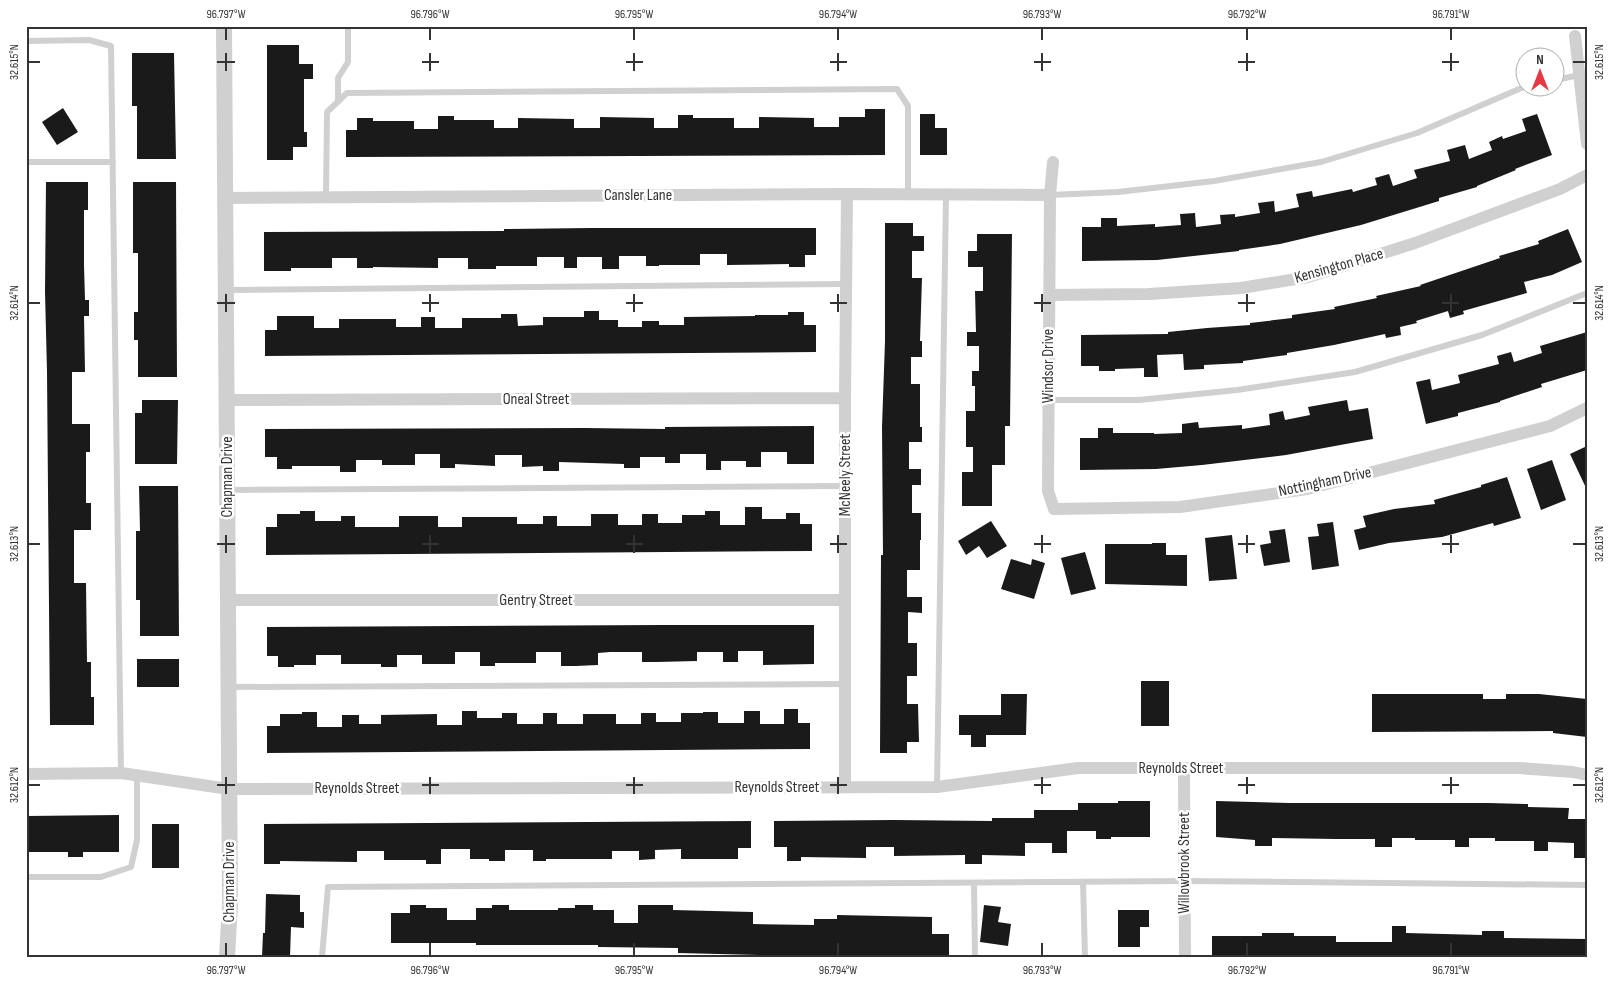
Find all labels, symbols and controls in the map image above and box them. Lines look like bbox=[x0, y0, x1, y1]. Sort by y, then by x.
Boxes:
text: 96.797°W bbox=[207, 7, 246, 22]
text: 96.796°W bbox=[411, 7, 450, 22]
text: 96.795°W bbox=[615, 7, 653, 22]
text: 96.794°W bbox=[819, 7, 857, 22]
text: 96.793°W bbox=[1023, 7, 1062, 22]
text: 96.792°W bbox=[1228, 7, 1267, 22]
text: 96.791°W bbox=[1432, 7, 1470, 22]
text: 32.615°N bbox=[7, 44, 22, 80]
text: 32.615°N bbox=[1592, 44, 1607, 80]
north arrow bbox=[1516, 48, 1566, 98]
text: N bbox=[1536, 51, 1544, 68]
street label: Cansler Lane bbox=[604, 186, 672, 205]
street label: Kensington Place bbox=[1292, 244, 1386, 288]
text: 32.614°N bbox=[7, 285, 22, 321]
text: 32.614°N bbox=[1592, 285, 1607, 321]
street label: Windsor Drive bbox=[1039, 329, 1058, 403]
street label: Oneal Street bbox=[503, 390, 569, 409]
street label: McNeely Street bbox=[836, 434, 855, 516]
street label: Chapman Drive bbox=[218, 436, 237, 518]
street label: Nottingham Drive bbox=[1277, 463, 1373, 501]
text: 32.613°N bbox=[7, 526, 22, 562]
text: 32.613°N bbox=[1592, 526, 1607, 562]
street label: Gentry Street bbox=[499, 591, 573, 610]
street label: Reynolds Street bbox=[1139, 759, 1224, 778]
text: 32.612°N bbox=[7, 767, 22, 803]
text: 32.612°N bbox=[1592, 767, 1607, 803]
street label: Reynolds Street bbox=[735, 778, 820, 797]
street label: Reynolds Street bbox=[315, 779, 400, 798]
street label: Willowbrook Street bbox=[1175, 812, 1194, 914]
street label: Chapman Drive bbox=[220, 841, 239, 923]
text: 96.797°W bbox=[207, 963, 246, 978]
text: 96.796°W bbox=[411, 963, 450, 978]
text: 96.795°W bbox=[615, 963, 653, 978]
text: 96.794°W bbox=[819, 963, 857, 978]
text: 96.793°W bbox=[1023, 963, 1062, 978]
text: 96.792°W bbox=[1228, 963, 1267, 978]
text: 96.791°W bbox=[1432, 963, 1470, 978]

